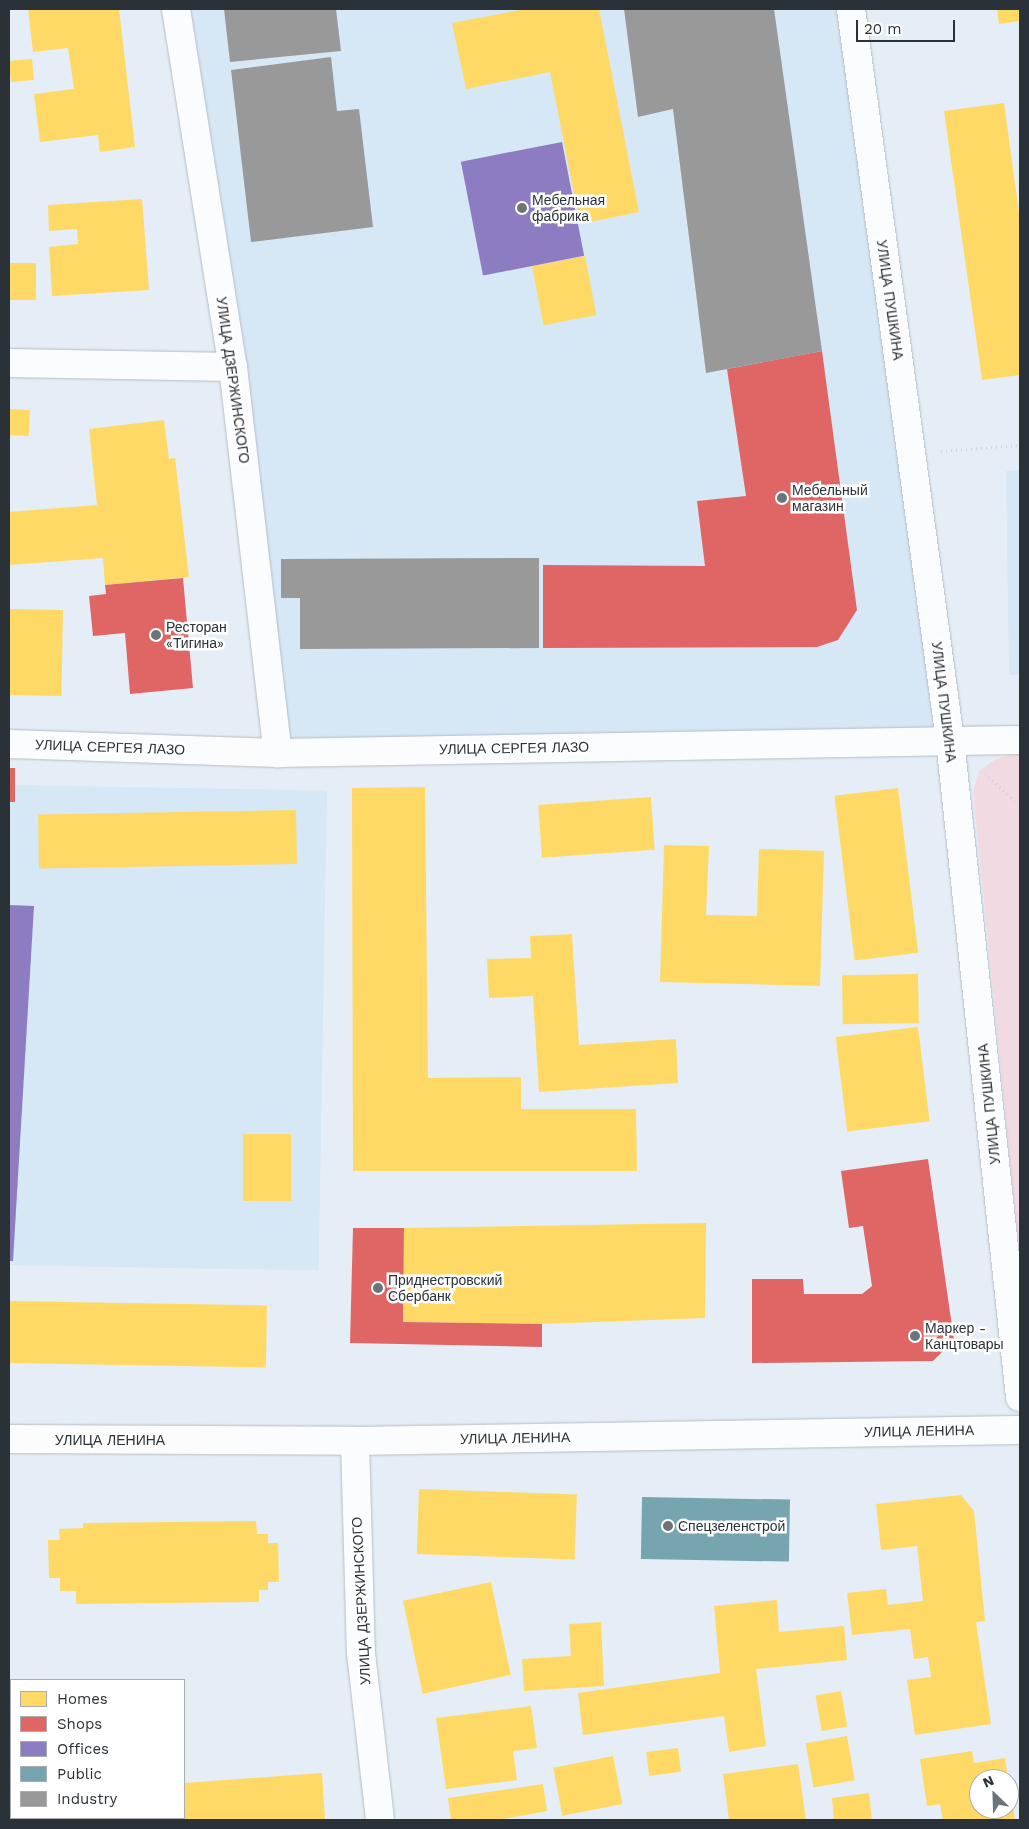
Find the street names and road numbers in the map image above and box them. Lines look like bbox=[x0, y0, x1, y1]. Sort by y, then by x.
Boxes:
street label: УЛИЦА ПУШКИНА bbox=[873, 239, 907, 361]
street label: УЛИЦА ДЗЕРЖИНСКОГО bbox=[213, 295, 253, 465]
street label: УЛИЦА ПУШКИНА bbox=[928, 641, 960, 763]
street label: УЛИЦА СЕРГЕЯ ЛАЗО bbox=[35, 736, 185, 758]
street label: УЛИЦА СЕРГЕЯ ЛАЗО bbox=[439, 738, 589, 758]
street label: УЛИЦА ПУШКИНА bbox=[974, 1043, 1004, 1165]
street label: УЛИЦА ЛЕНИНА bbox=[864, 1422, 974, 1440]
street label: УЛИЦА ЛЕНИНА bbox=[460, 1429, 570, 1447]
street label: УЛИЦА ЛЕНИНА bbox=[55, 1432, 165, 1448]
street label: УЛИЦА ДЗЕРЖИНСКОГО bbox=[348, 1516, 374, 1686]

